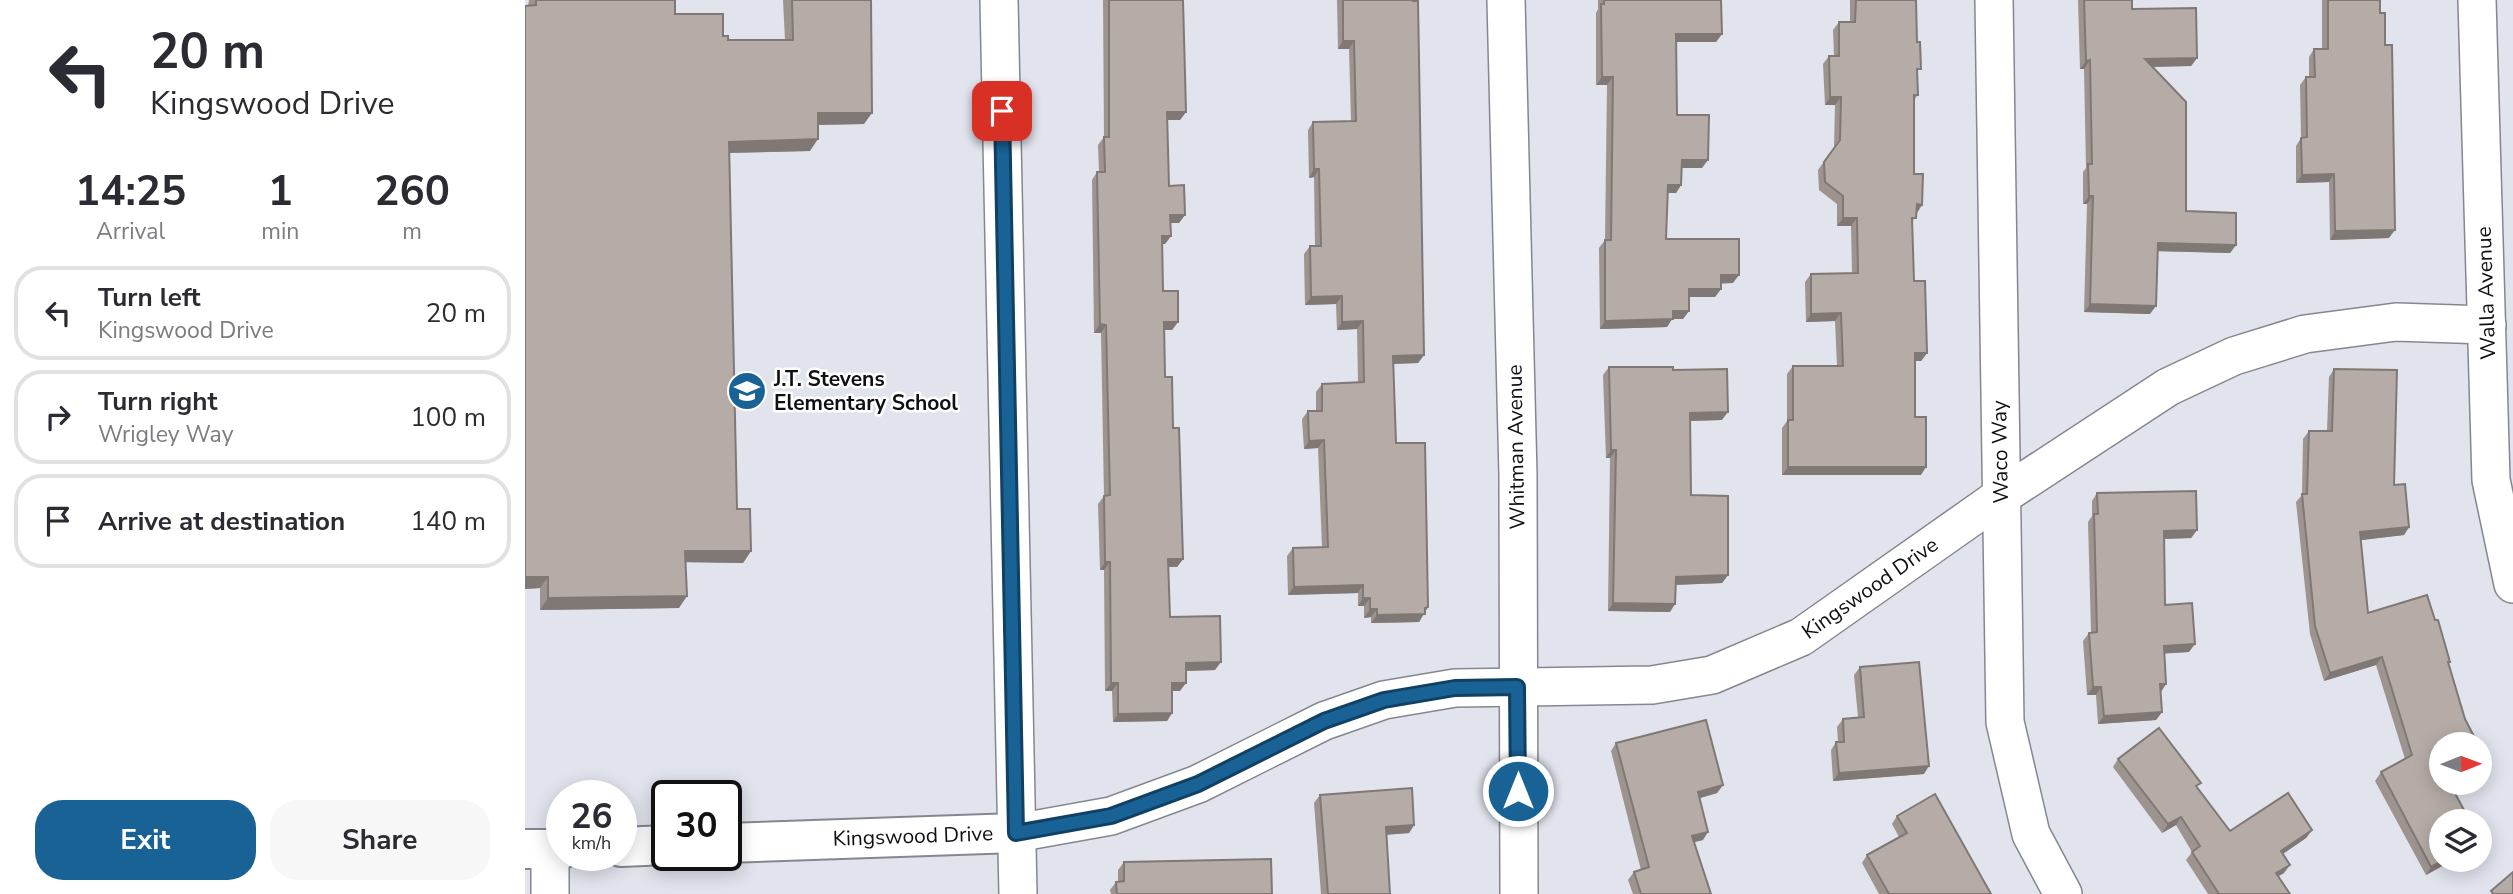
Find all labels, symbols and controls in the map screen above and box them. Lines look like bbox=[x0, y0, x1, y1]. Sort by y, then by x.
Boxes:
text: 20 m bbox=[150, 18, 265, 85]
icon: left bbox=[35, 28, 126, 119]
pin bbox=[972, 81, 1032, 141]
text: Kingswood Drive bbox=[150, 82, 394, 125]
icon: arrive bbox=[983, 92, 1021, 130]
text: 14:25 bbox=[75, 163, 186, 220]
text: 1 bbox=[268, 163, 293, 220]
text: 260 bbox=[374, 163, 450, 220]
text: Arrival bbox=[96, 216, 165, 247]
text: min bbox=[261, 216, 299, 247]
text: m bbox=[402, 216, 422, 247]
street label: Walla Avenue bbox=[2470, 226, 2502, 360]
text: Turn left bbox=[98, 280, 201, 315]
icon: left bbox=[39, 294, 77, 332]
text: 20 m bbox=[426, 296, 486, 331]
text: Kingswood Drive bbox=[98, 315, 274, 346]
street label: Whitman Avenue bbox=[1501, 364, 1531, 530]
place label: J.T. Stevens Elementary School bbox=[773, 365, 958, 417]
school or university icon: J.T. Stevens Elementary School bbox=[726, 370, 768, 412]
text: Turn right bbox=[98, 384, 217, 419]
icon: right bbox=[39, 398, 77, 436]
text: 100 m bbox=[410, 400, 486, 435]
street label: Waco Way bbox=[1985, 400, 2015, 504]
text: Wrigley Way bbox=[98, 419, 234, 450]
icon: arrive bbox=[39, 502, 77, 540]
text: Arrive at destination bbox=[98, 504, 345, 539]
text: 140 m bbox=[410, 504, 486, 539]
street label: Kingswood Drive bbox=[1796, 531, 1944, 645]
north arrow bbox=[2429, 732, 2492, 794]
map controls bbox=[2429, 732, 2492, 872]
position arrow bbox=[1481, 754, 1555, 828]
speed limit sign: 30 bbox=[651, 780, 742, 871]
text: 26 bbox=[570, 793, 613, 840]
button: Exit bbox=[35, 800, 256, 880]
button: Share bbox=[270, 800, 490, 880]
button: layers bbox=[2429, 809, 2492, 872]
street label: Kingswood Drive bbox=[832, 819, 994, 853]
text: km/h bbox=[572, 831, 611, 855]

